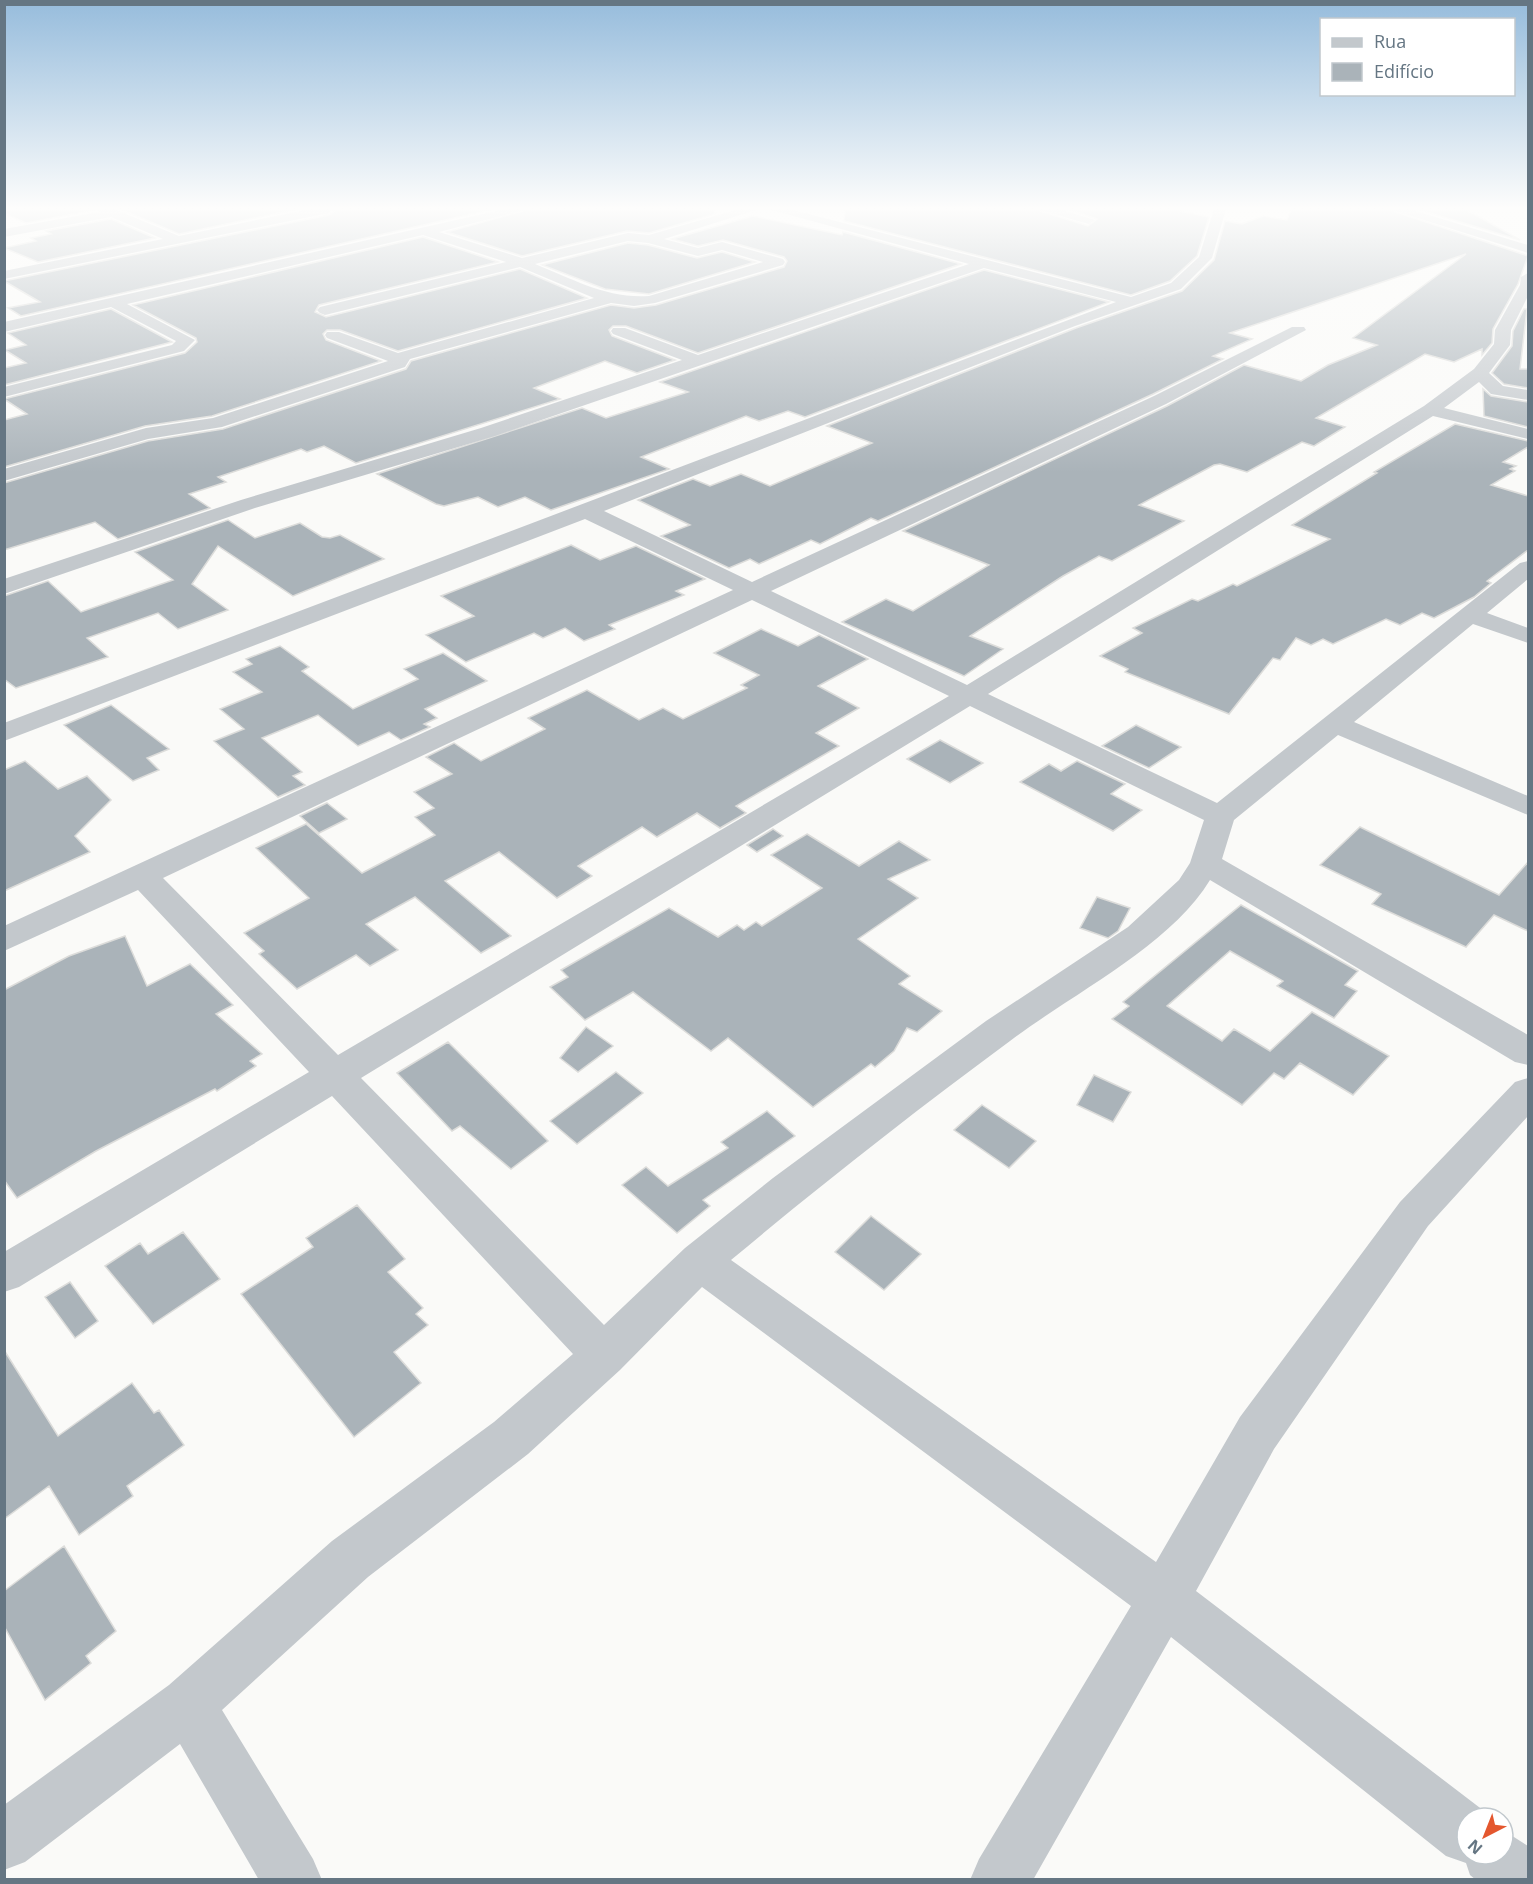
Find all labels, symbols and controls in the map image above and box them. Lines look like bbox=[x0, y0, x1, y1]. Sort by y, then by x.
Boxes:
legend bbox=[1320, 18, 1515, 96]
text: Rua bbox=[1374, 29, 1406, 53]
text: Edifício bbox=[1374, 59, 1434, 83]
north arrow bbox=[1455, 1806, 1515, 1866]
text: N bbox=[1463, 1835, 1487, 1860]

